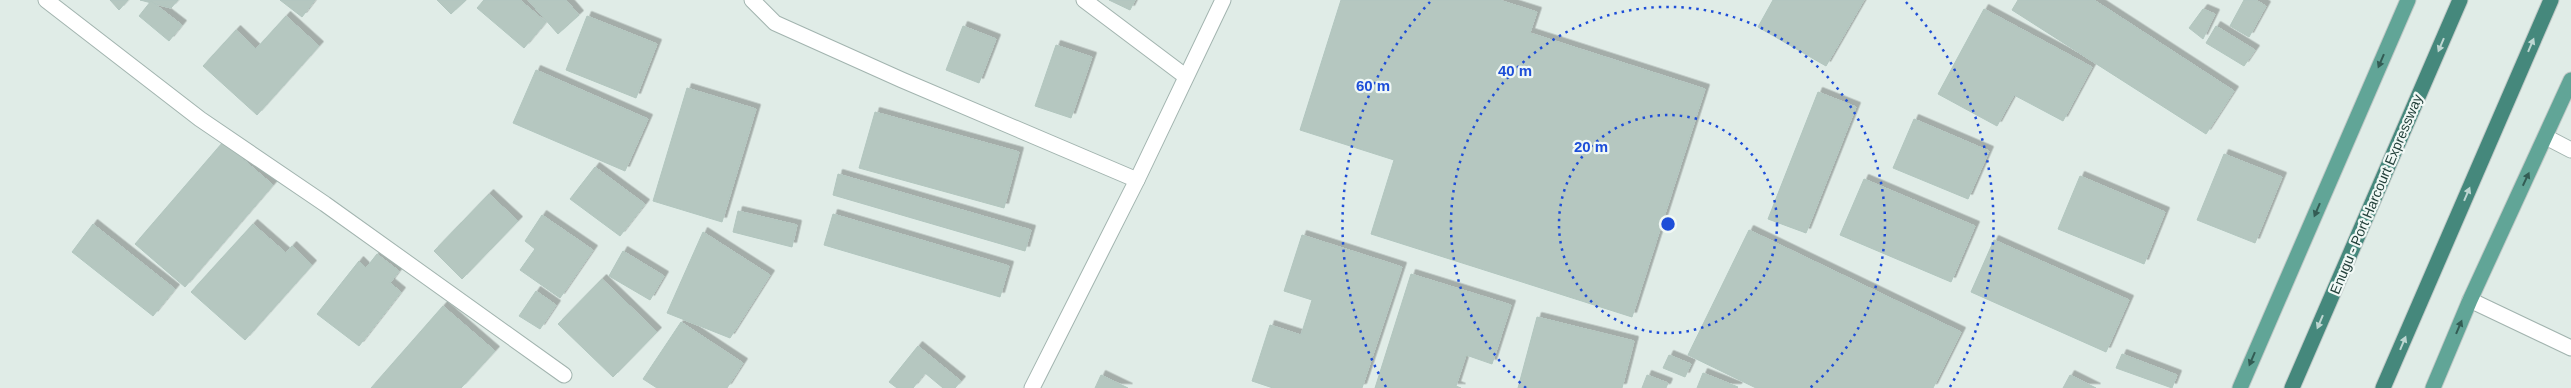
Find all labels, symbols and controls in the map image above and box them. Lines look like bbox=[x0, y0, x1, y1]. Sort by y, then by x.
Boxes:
one-way arrow bbox=[2436, 38, 2444, 52]
one-way arrow bbox=[2528, 38, 2536, 52]
one-way arrow bbox=[2377, 54, 2385, 68]
text: 40 m bbox=[1498, 62, 1532, 79]
text: 60 m bbox=[1356, 77, 1390, 94]
street label: Enugu - Port Harcourt Expressway bbox=[2327, 92, 2425, 296]
text: 20 m bbox=[1574, 138, 1608, 155]
one-way arrow bbox=[2523, 172, 2531, 186]
one-way arrow bbox=[2463, 186, 2471, 201]
one-way arrow bbox=[2312, 203, 2320, 217]
centre of rings bbox=[1659, 215, 1677, 233]
one-way arrow bbox=[2316, 315, 2324, 329]
one-way arrow bbox=[2455, 320, 2463, 334]
one-way arrow bbox=[2399, 336, 2407, 350]
one-way arrow bbox=[2248, 352, 2256, 366]

